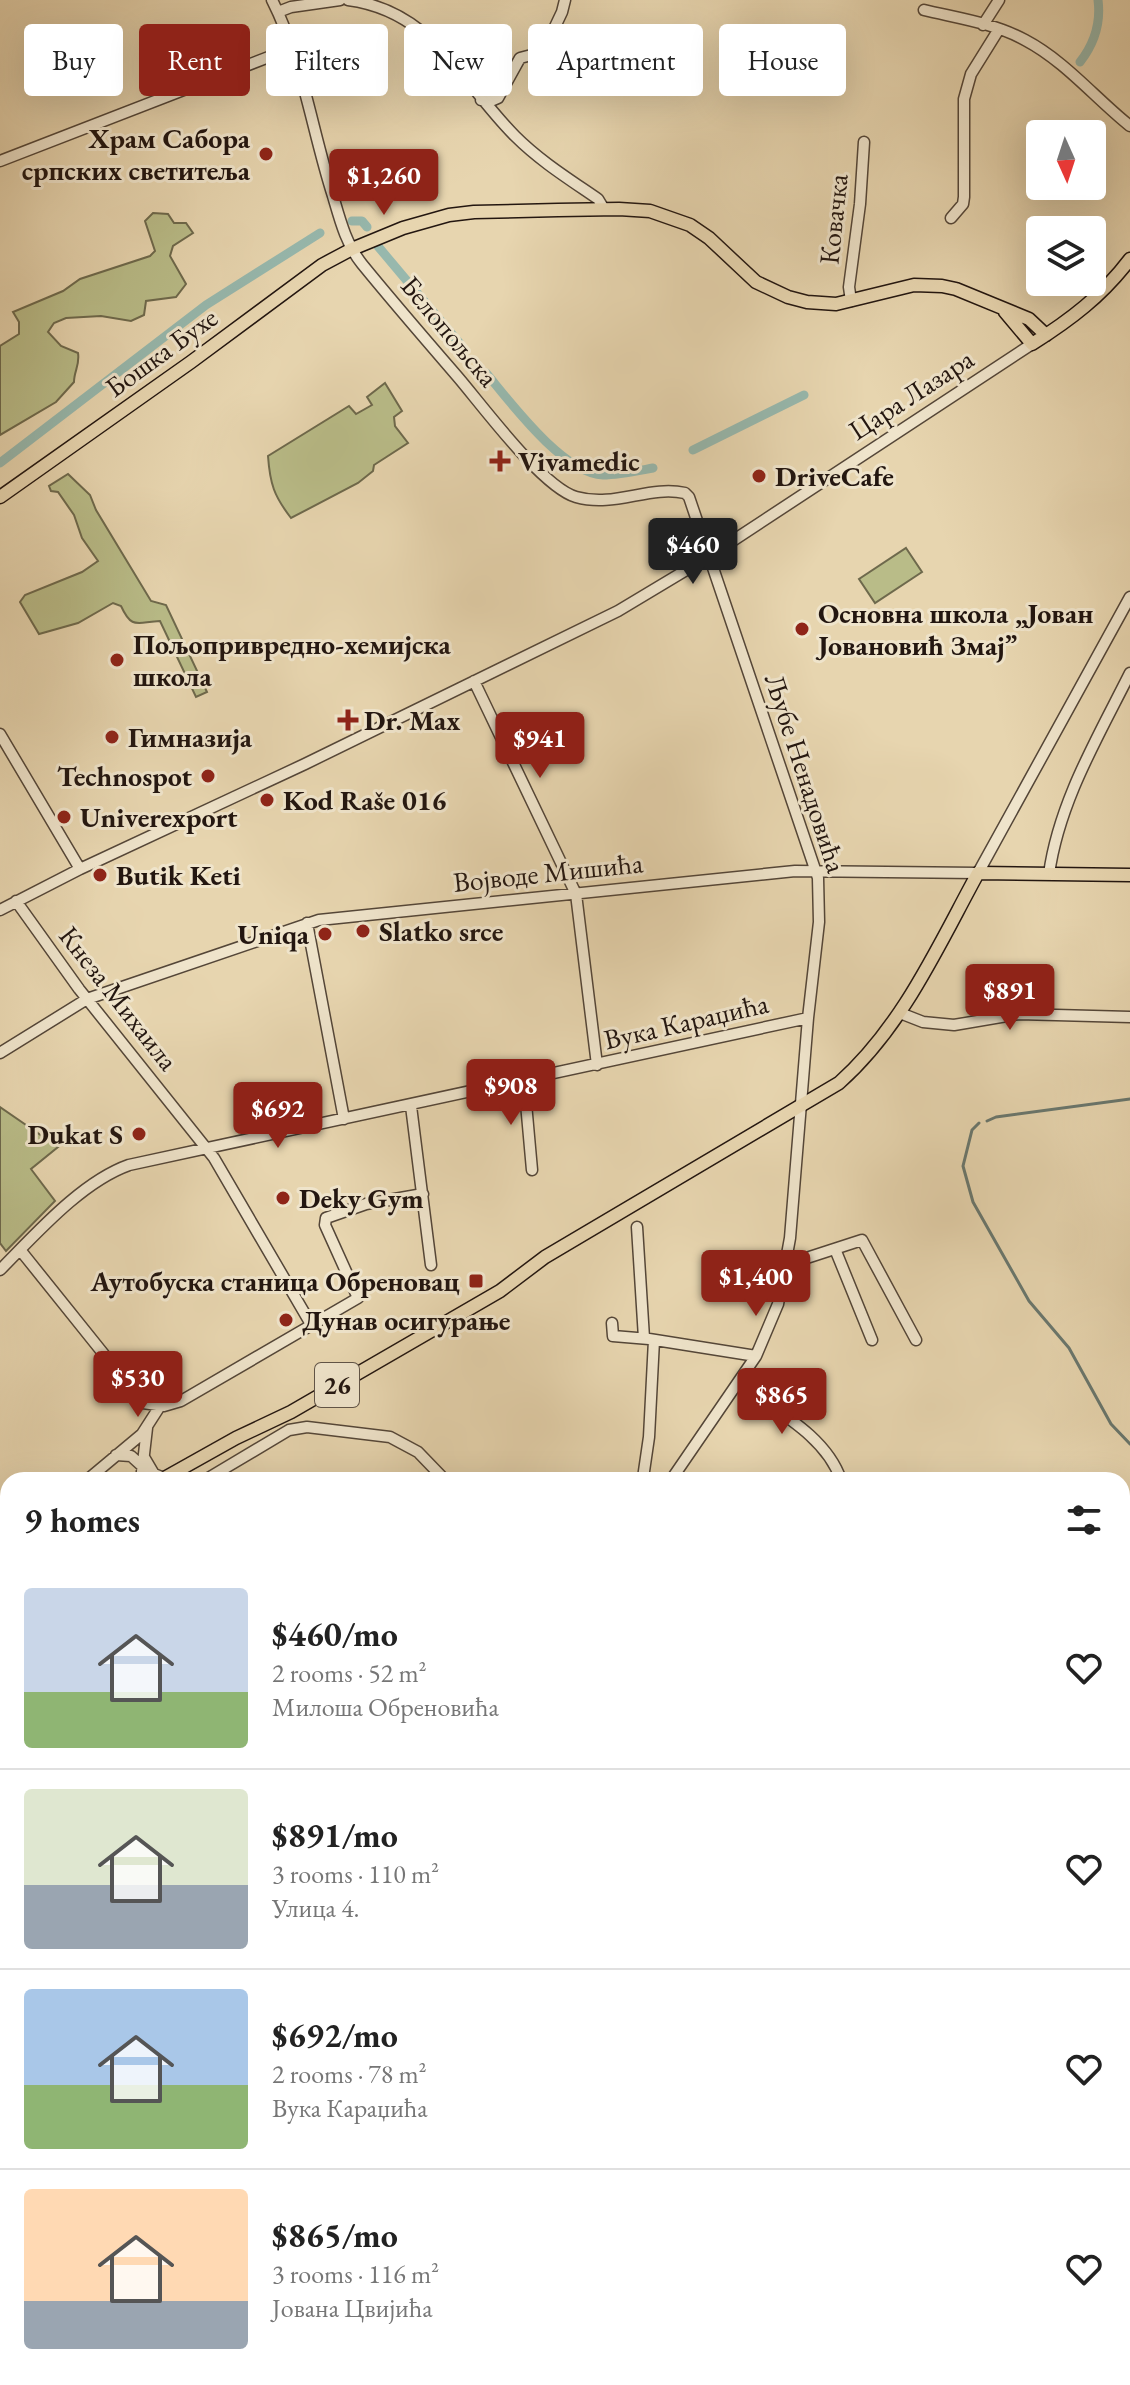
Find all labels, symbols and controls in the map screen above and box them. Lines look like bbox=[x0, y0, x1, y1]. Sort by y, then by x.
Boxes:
chip: Buy bbox=[24, 24, 123, 96]
chip: Rent bbox=[139, 24, 250, 96]
chip: Filters bbox=[266, 24, 388, 96]
chip: New bbox=[404, 24, 512, 96]
chip: Apartment bbox=[528, 24, 703, 96]
chip: House bbox=[719, 24, 846, 96]
place label: Храм Сабора српских светитеља bbox=[22, 120, 251, 188]
north arrow bbox=[1026, 120, 1106, 200]
map controls bbox=[1026, 120, 1106, 296]
marker: Храм Сабора српских светитеља bbox=[257, 145, 275, 163]
pin: $1,260 bbox=[319, 149, 449, 217]
text: $1,260 bbox=[347, 158, 421, 192]
street label: Ковачка bbox=[810, 171, 856, 266]
button: layers bbox=[1026, 216, 1106, 296]
street label: Белопољска bbox=[393, 268, 508, 395]
street label: Бошка Бухе bbox=[98, 299, 224, 405]
street label: Цара Лазара bbox=[842, 340, 981, 448]
place label: Vivamedic bbox=[518, 443, 640, 479]
marker: Vivamedic bbox=[489, 450, 511, 472]
place label: DriveCafe bbox=[775, 458, 894, 494]
marker: DriveCafe bbox=[750, 467, 768, 485]
pin: $460 bbox=[646, 518, 740, 586]
text: $460 bbox=[666, 527, 720, 561]
place label: Основна школа „Јован Јовановић Змај” bbox=[815, 595, 1093, 663]
marker: Основна школа „Јован Јовановић Змај” bbox=[793, 620, 811, 638]
place label: Пољопривредно-хемијска школа bbox=[133, 626, 451, 694]
marker: Пољопривредно-хемијска школа bbox=[108, 651, 126, 669]
street label: Љубе Ненадовића bbox=[757, 669, 855, 878]
place label: Dr. Max bbox=[364, 702, 461, 738]
marker: Dr. Max bbox=[339, 711, 357, 729]
pin: $941 bbox=[493, 712, 587, 780]
place label: Гимназија bbox=[128, 719, 253, 755]
text: $941 bbox=[513, 721, 567, 755]
marker: Гимназија bbox=[103, 728, 121, 746]
place label: Technospot bbox=[57, 758, 192, 794]
marker: Technospot bbox=[199, 767, 217, 785]
place label: Kod Raše 016 bbox=[283, 782, 447, 818]
marker: Kod Raše 016 bbox=[258, 791, 276, 809]
place label: Univerexport bbox=[80, 799, 238, 835]
marker: Univerexport bbox=[55, 808, 73, 826]
street label: Војводе Мишића bbox=[451, 844, 646, 900]
place label: Butik Keti bbox=[116, 857, 241, 893]
marker: Butik Keti bbox=[91, 866, 109, 884]
place label: Slatko srce bbox=[379, 913, 503, 949]
place label: Uniqa bbox=[237, 916, 310, 952]
street label: Кнеза Михаила bbox=[51, 918, 187, 1078]
marker: Slatko srce bbox=[354, 922, 372, 940]
marker: Uniqa bbox=[316, 925, 334, 943]
pin: $891 bbox=[963, 964, 1057, 1032]
text: $891 bbox=[983, 973, 1037, 1007]
street label: Вука Караџића bbox=[600, 984, 773, 1057]
pin: $908 bbox=[464, 1059, 558, 1127]
text: $908 bbox=[484, 1068, 538, 1102]
pin: $692 bbox=[231, 1082, 325, 1150]
text: $692 bbox=[251, 1091, 305, 1125]
place label: Dukat S bbox=[28, 1116, 123, 1152]
marker: Dukat S bbox=[130, 1125, 148, 1143]
place label: Deky Gym bbox=[299, 1180, 424, 1216]
marker: Deky Gym bbox=[274, 1189, 292, 1207]
pin: $1,400 bbox=[691, 1250, 821, 1318]
text: $1,400 bbox=[719, 1259, 793, 1293]
place label: Аутобуска станица Обреновац bbox=[90, 1263, 460, 1299]
marker: Аутобуска станица Обреновац bbox=[467, 1272, 485, 1290]
place label: Дунав осигурање bbox=[302, 1302, 511, 1338]
marker: Дунав осигурање bbox=[277, 1311, 295, 1329]
pin: $530 bbox=[91, 1351, 185, 1419]
text: $530 bbox=[111, 1360, 165, 1394]
road number: 26 bbox=[315, 1363, 359, 1407]
pin: $865 bbox=[735, 1368, 829, 1436]
text: $865 bbox=[755, 1377, 809, 1411]
text: 9 homes bbox=[24, 1498, 140, 1542]
icon: filters bbox=[1062, 1498, 1106, 1542]
text: $460/mo bbox=[272, 1612, 398, 1656]
icon: home bbox=[88, 1620, 184, 1716]
icon: heart bbox=[1062, 1646, 1106, 1690]
text: 2 rooms · 52 m² bbox=[272, 1656, 427, 1690]
text: Милоша Обреновића bbox=[272, 1690, 499, 1724]
text: $891/mo bbox=[272, 1813, 398, 1857]
icon: home bbox=[88, 1821, 184, 1917]
icon: heart bbox=[1062, 1847, 1106, 1891]
text: 3 rooms · 110 m² bbox=[272, 1857, 439, 1891]
text: Улица 4. bbox=[272, 1891, 360, 1925]
text: $692/mo bbox=[272, 2013, 398, 2057]
icon: home bbox=[88, 2021, 184, 2117]
icon: heart bbox=[1062, 2047, 1106, 2091]
text: 2 rooms · 78 m² bbox=[272, 2057, 427, 2091]
text: Вука Караџића bbox=[272, 2091, 428, 2125]
text: $865/mo bbox=[272, 2213, 398, 2257]
icon: home bbox=[88, 2221, 184, 2317]
icon: heart bbox=[1062, 2247, 1106, 2291]
text: 3 rooms · 116 m² bbox=[272, 2257, 439, 2291]
text: Јована Цвијића bbox=[272, 2291, 433, 2325]

